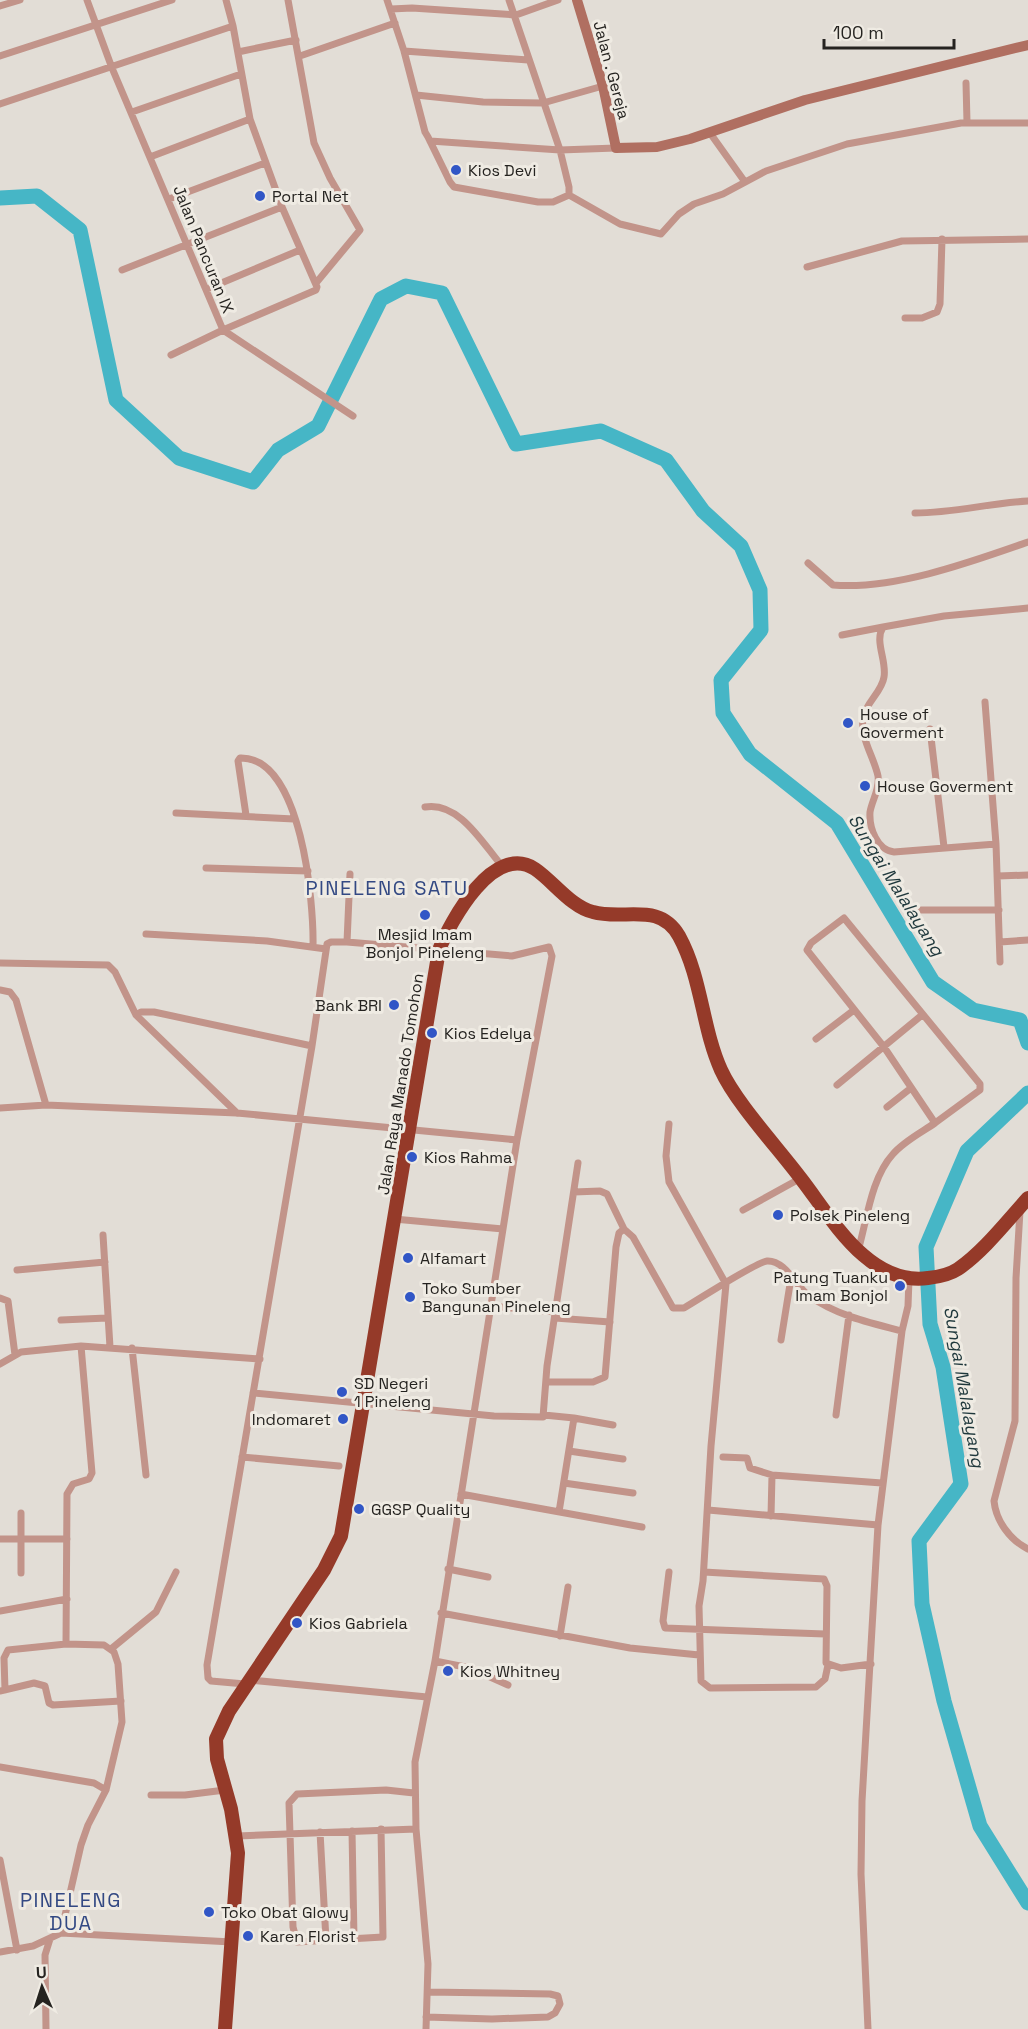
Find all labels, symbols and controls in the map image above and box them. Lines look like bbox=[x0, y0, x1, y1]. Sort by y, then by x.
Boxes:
scale bar bbox=[824, 12, 954, 50]
street label: Jalan . Gereja bbox=[588, 19, 635, 122]
text: 100 m bbox=[833, 21, 884, 44]
place label: Kios Devi bbox=[468, 160, 536, 181]
marker: Kios Devi bbox=[449, 163, 463, 177]
street label: Jalan Pancuran IX bbox=[168, 182, 239, 316]
place label: Portal Net bbox=[272, 186, 349, 207]
marker: Portal Net bbox=[253, 189, 267, 203]
place label: House of Goverment bbox=[860, 704, 944, 743]
marker: House of Goverment bbox=[841, 716, 855, 730]
place label: House Goverment bbox=[877, 776, 1013, 797]
marker: House Goverment bbox=[858, 779, 872, 793]
water label: Sungai Malalayang bbox=[843, 809, 950, 961]
district label: PINELENG SATU bbox=[305, 875, 469, 901]
marker: Mesjid Imam Bonjol Pineleng bbox=[418, 908, 432, 922]
place label: Mesjid Imam Bonjol Pineleng bbox=[366, 924, 484, 963]
street label: Jalan Raya Manado Tomohon bbox=[373, 972, 428, 1196]
place label: Bank BRI bbox=[315, 995, 382, 1016]
marker: Bank BRI bbox=[387, 998, 401, 1012]
place label: Kios Edelya bbox=[444, 1023, 532, 1044]
marker: Kios Edelya bbox=[425, 1026, 439, 1040]
place label: Kios Rahma bbox=[424, 1147, 512, 1168]
marker: Kios Rahma bbox=[405, 1150, 419, 1164]
place label: Polsek Pineleng bbox=[790, 1205, 910, 1226]
marker: Polsek Pineleng bbox=[771, 1208, 785, 1222]
place label: Alfamart bbox=[420, 1248, 486, 1269]
marker: Alfamart bbox=[401, 1251, 415, 1265]
place label: Patung Tuanku Imam Bonjol bbox=[774, 1267, 888, 1306]
place label: Toko Sumber Bangunan Pineleng bbox=[422, 1278, 571, 1317]
marker: Patung Tuanku Imam Bonjol bbox=[893, 1279, 907, 1293]
marker: Toko Sumber Bangunan Pineleng bbox=[403, 1290, 417, 1304]
water label: Sungai Malalayang bbox=[939, 1305, 990, 1471]
place label: SD Negeri 1 Pineleng bbox=[354, 1373, 431, 1412]
marker: SD Negeri 1 Pineleng bbox=[335, 1385, 349, 1399]
place label: Indomaret bbox=[252, 1409, 331, 1430]
marker: Indomaret bbox=[336, 1412, 350, 1426]
place label: GGSP Quality bbox=[371, 1499, 470, 1520]
marker: GGSP Quality bbox=[352, 1502, 366, 1516]
place label: Kios Gabriela bbox=[309, 1613, 408, 1634]
marker: Kios Gabriela bbox=[290, 1616, 304, 1630]
place label: Kios Whitney bbox=[460, 1661, 560, 1682]
marker: Kios Whitney bbox=[441, 1664, 455, 1678]
district label: PINELENG DUA bbox=[20, 1887, 122, 1936]
place label: Toko Obat Glowy bbox=[221, 1902, 349, 1923]
marker: Toko Obat Glowy bbox=[202, 1905, 216, 1919]
place label: Karen Florist bbox=[260, 1926, 356, 1947]
marker: Karen Florist bbox=[241, 1929, 255, 1943]
north arrow bbox=[12, 1957, 72, 2017]
text: U bbox=[35, 1962, 47, 1983]

